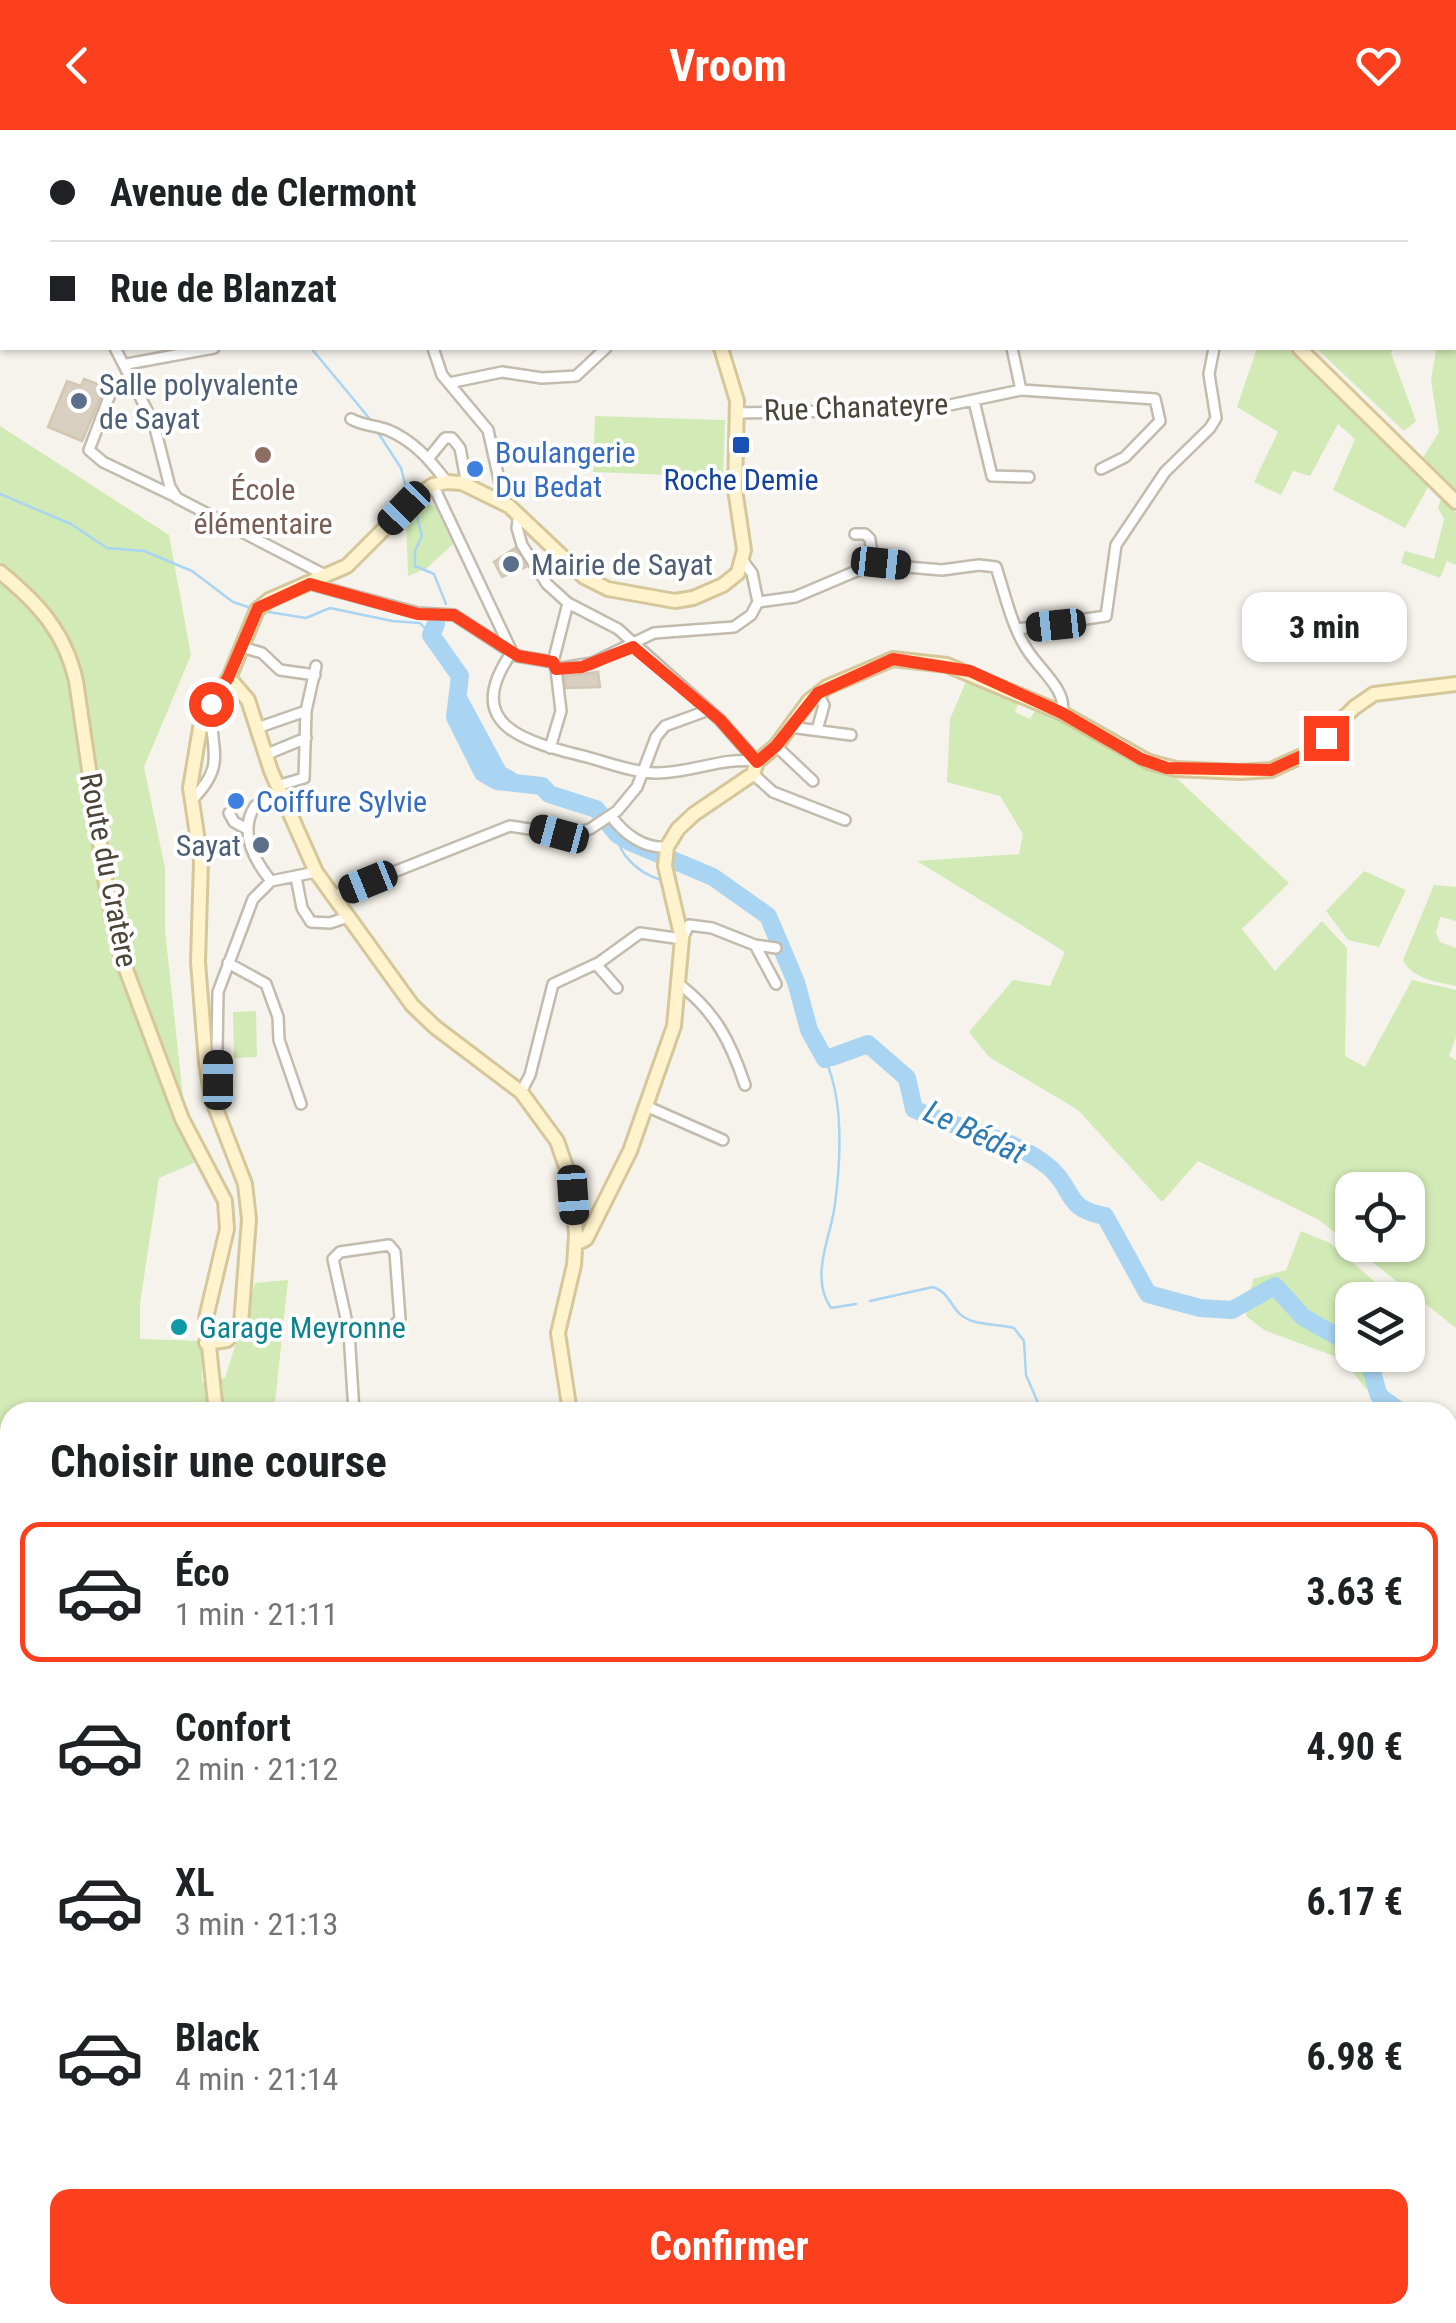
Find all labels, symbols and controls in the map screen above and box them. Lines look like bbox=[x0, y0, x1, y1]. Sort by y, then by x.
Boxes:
icon: back bbox=[50, 38, 105, 93]
icon: heart bbox=[1351, 38, 1406, 93]
text: Vroom bbox=[669, 39, 787, 92]
text: Avenue de Clermont bbox=[110, 171, 416, 215]
text: Rue de Blanzat bbox=[110, 267, 337, 311]
place label: Salle polyvalente de Sayat bbox=[99, 367, 298, 436]
street label: Rue Chanateyre bbox=[763, 386, 949, 428]
marker: Salle polyvalente de Sayat bbox=[68, 390, 90, 412]
marker: Roche Demie bbox=[730, 434, 752, 456]
place label: Boulangerie Du Bedat bbox=[495, 435, 636, 504]
marker: École élémentaire bbox=[252, 444, 274, 466]
marker: Boulangerie Du Bedat bbox=[464, 458, 486, 480]
place label: Roche Demie bbox=[664, 462, 819, 497]
place label: École élémentaire bbox=[193, 472, 333, 541]
car bbox=[372, 476, 436, 540]
car bbox=[850, 545, 912, 581]
place label: Mairie de Sayat bbox=[531, 547, 713, 582]
marker: Mairie de Sayat bbox=[500, 553, 522, 575]
callout: 3 min bbox=[1244, 593, 1408, 663]
car bbox=[1025, 607, 1087, 643]
text: 3 min bbox=[1289, 608, 1360, 646]
route start bbox=[189, 682, 234, 727]
route end bbox=[1304, 716, 1349, 761]
street label: Route du Cratère bbox=[73, 770, 145, 970]
place label: Coiffure Sylvie bbox=[256, 784, 427, 819]
marker: Coiffure Sylvie bbox=[225, 790, 247, 812]
car bbox=[526, 812, 592, 856]
place label: Sayat bbox=[176, 828, 241, 863]
marker: Sayat bbox=[250, 834, 272, 856]
car bbox=[335, 857, 401, 907]
car bbox=[203, 1050, 233, 1110]
water label: Le Bédat bbox=[918, 1092, 1033, 1172]
car bbox=[556, 1164, 590, 1226]
map controls bbox=[1335, 1172, 1425, 1372]
button: locate bbox=[1335, 1172, 1425, 1262]
button: layers bbox=[1335, 1282, 1425, 1372]
place label: Garage Meyronne bbox=[199, 1310, 406, 1345]
marker: Garage Meyronne bbox=[168, 1316, 190, 1338]
text: Choisir une course bbox=[50, 1435, 387, 1488]
icon: car bbox=[55, 1547, 145, 1637]
text: Éco bbox=[175, 1551, 230, 1595]
text: 3.63 € bbox=[1306, 1570, 1403, 1614]
text: 1 min · 21:11 bbox=[175, 1595, 338, 1633]
icon: car bbox=[55, 1702, 145, 1792]
text: Confort bbox=[175, 1706, 291, 1750]
text: 4.90 € bbox=[1306, 1725, 1403, 1769]
text: 2 min · 21:12 bbox=[175, 1750, 338, 1788]
icon: car bbox=[55, 1857, 145, 1947]
text: XL bbox=[175, 1861, 214, 1905]
text: 6.17 € bbox=[1306, 1880, 1403, 1924]
text: 3 min · 21:13 bbox=[175, 1905, 338, 1943]
icon: car bbox=[55, 2012, 145, 2102]
text: Black bbox=[175, 2016, 259, 2060]
text: 6.98 € bbox=[1306, 2035, 1403, 2079]
text: 4 min · 21:14 bbox=[175, 2060, 338, 2098]
button: Confirmer bbox=[50, 2189, 1408, 2304]

